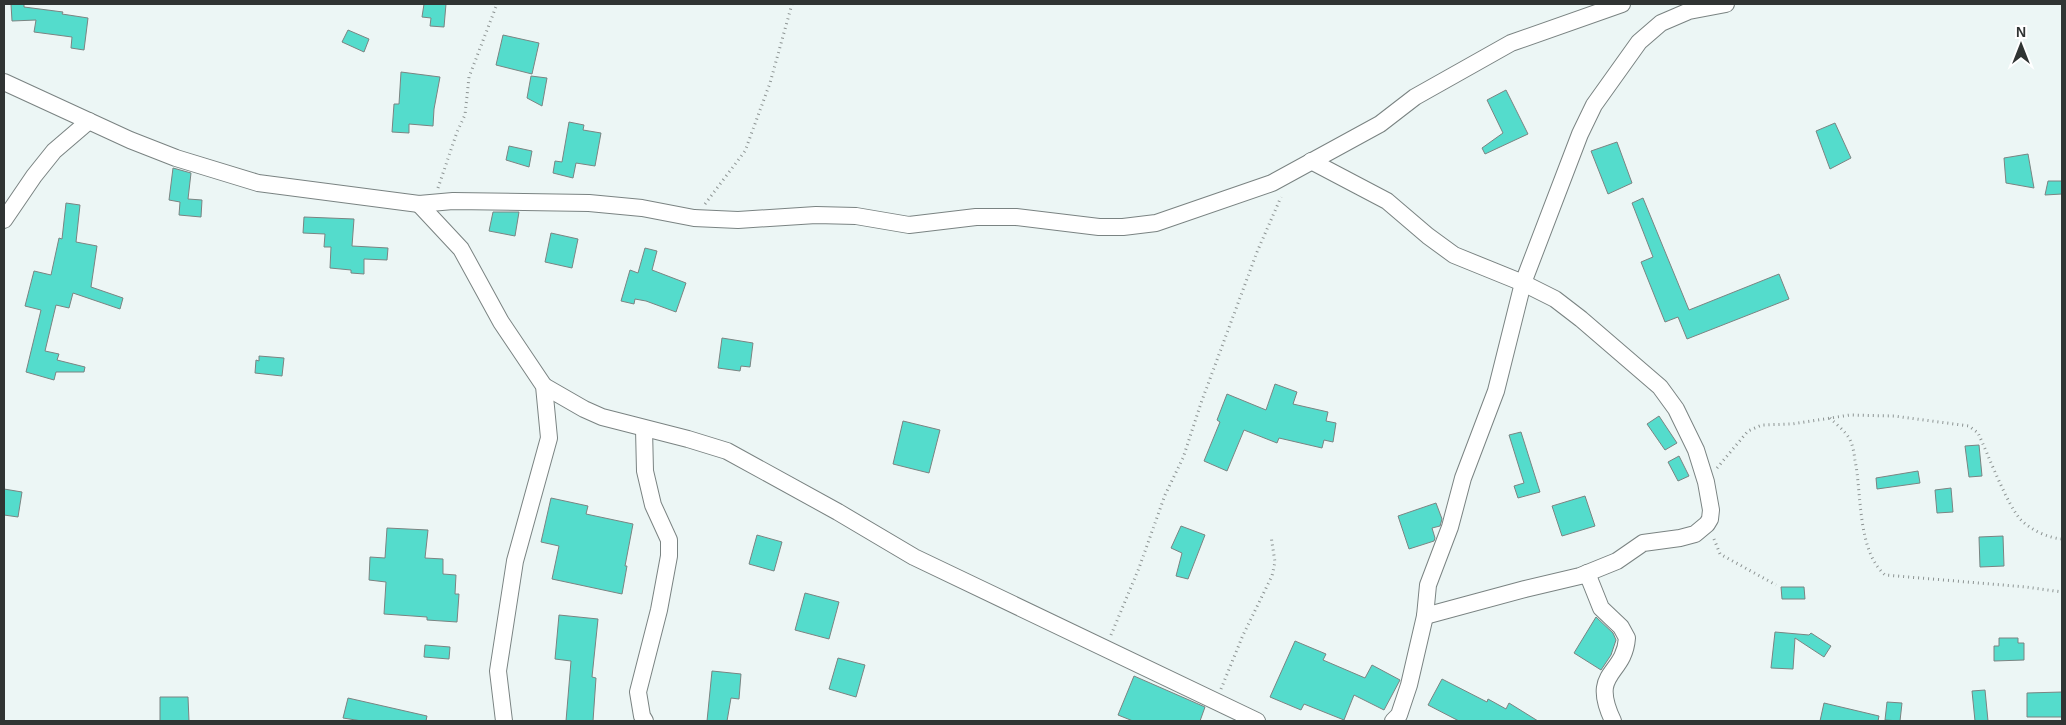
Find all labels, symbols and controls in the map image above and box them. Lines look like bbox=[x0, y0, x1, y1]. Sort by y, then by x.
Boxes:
north arrow bbox=[1996, 20, 2046, 70]
text: N bbox=[2016, 24, 2026, 40]

